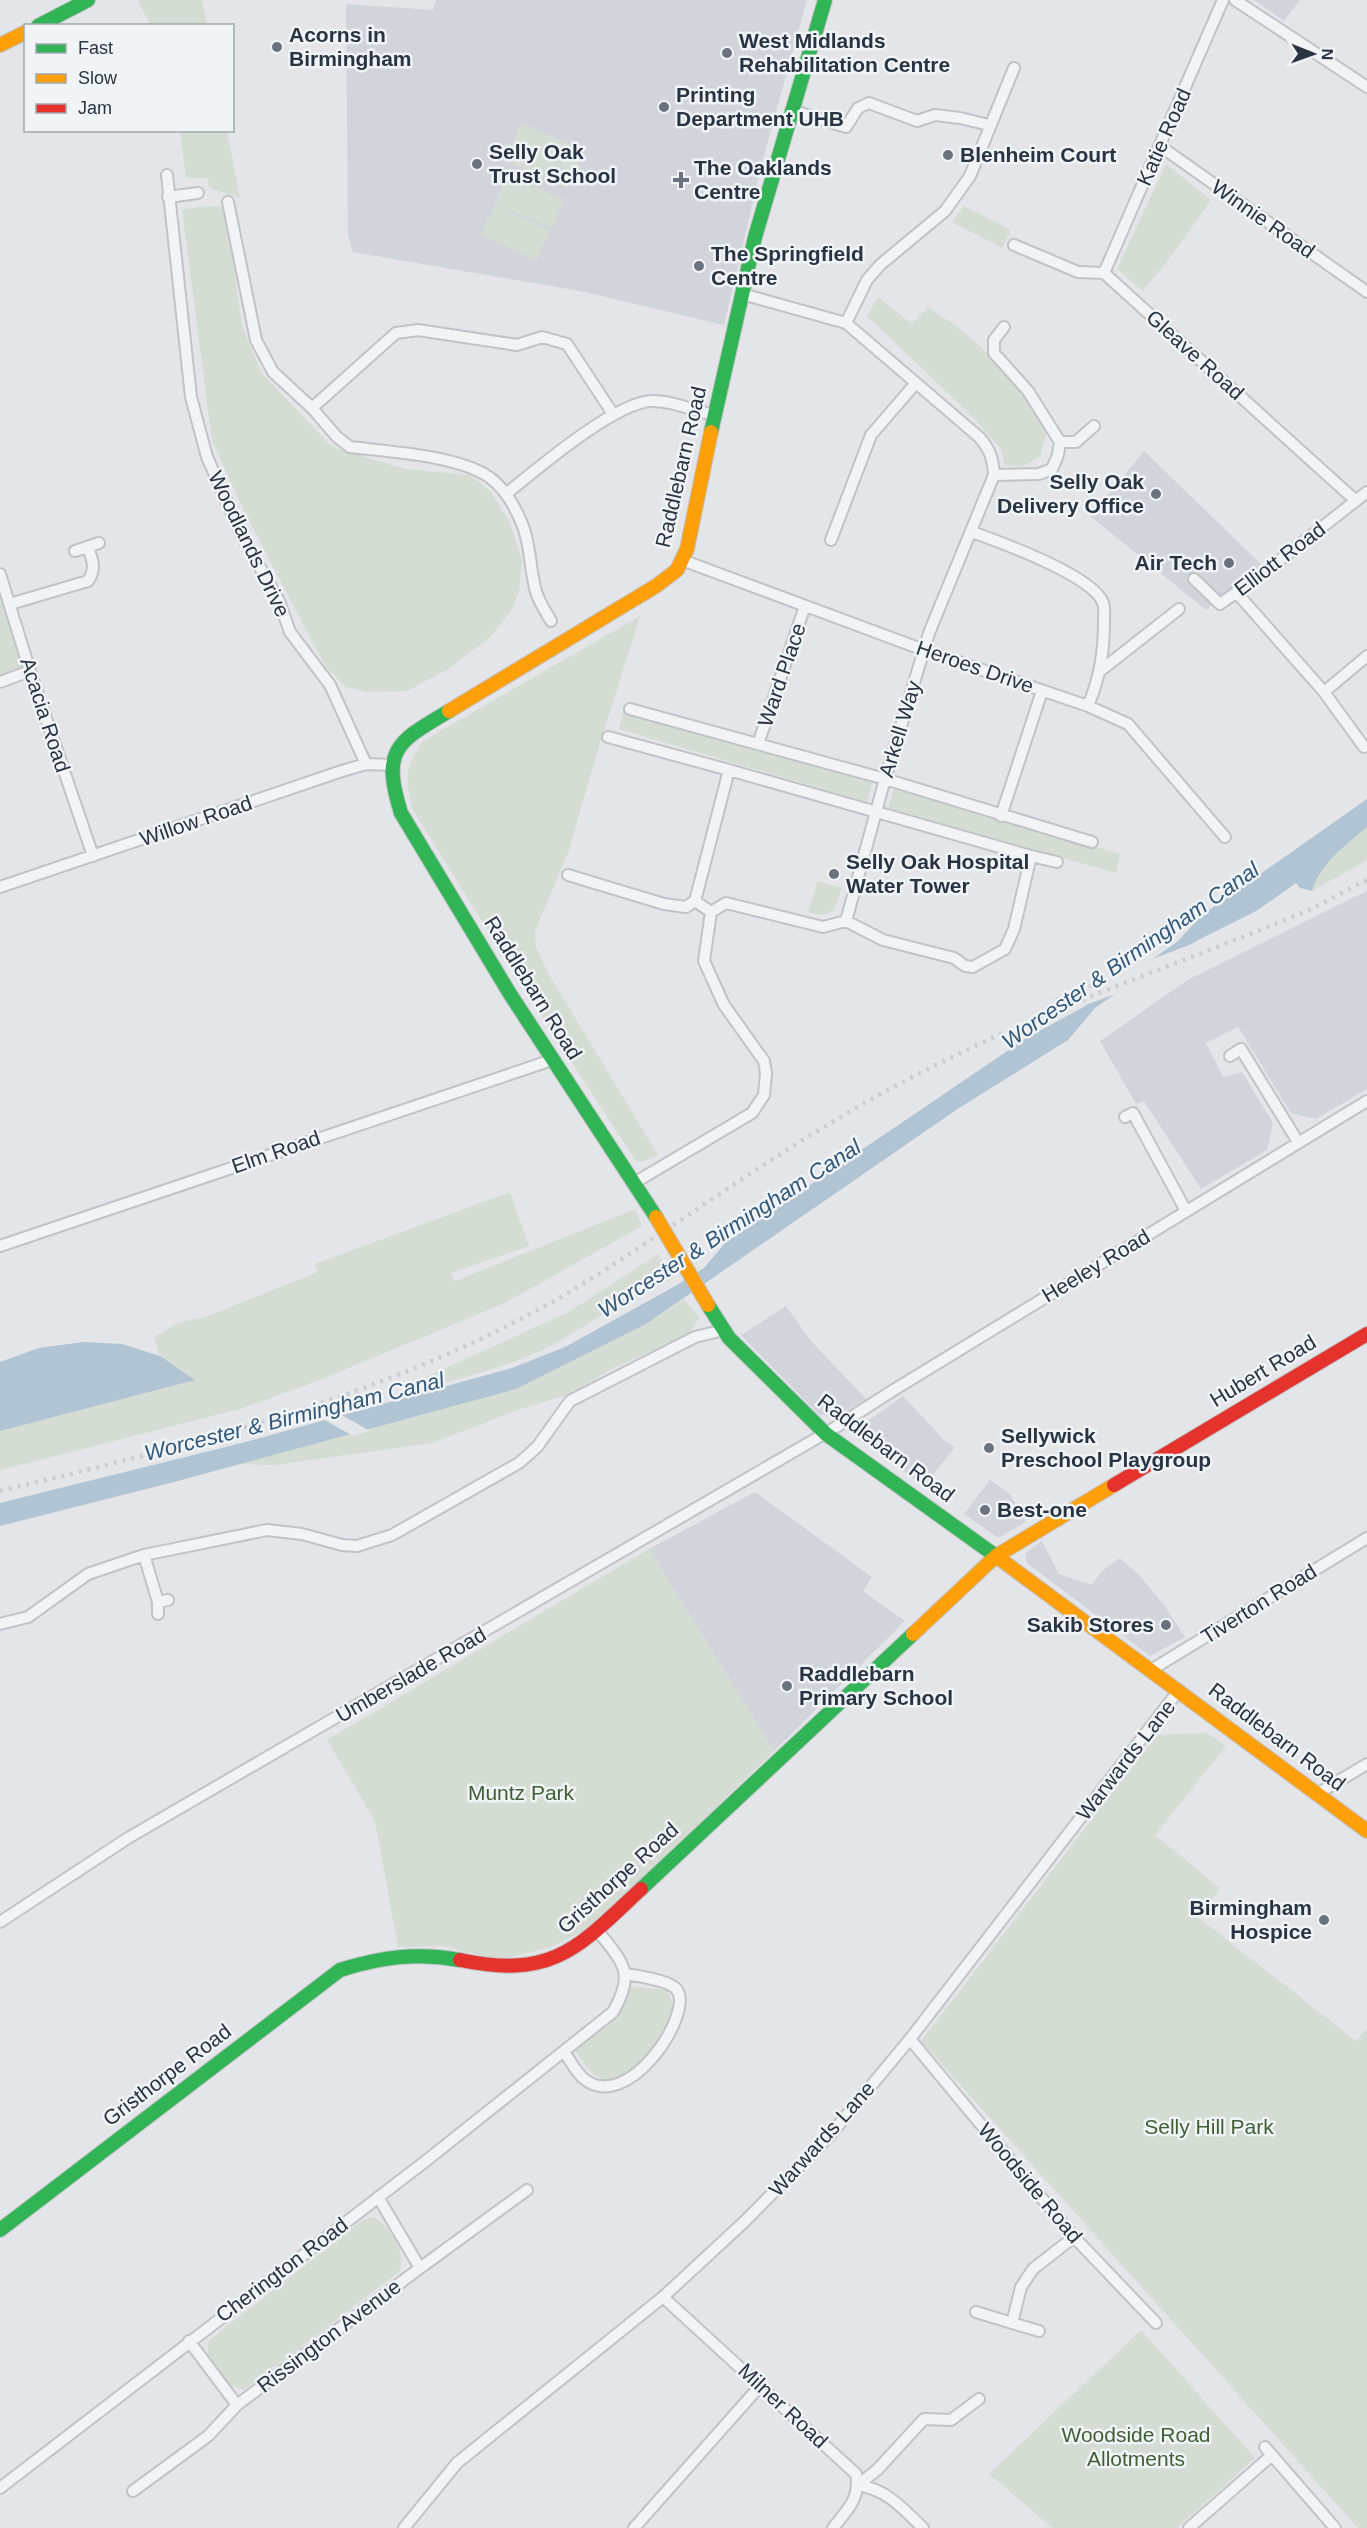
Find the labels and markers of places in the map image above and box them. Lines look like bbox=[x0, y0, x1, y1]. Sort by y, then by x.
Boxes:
place label: Acorns in Birmingham bbox=[289, 23, 412, 70]
place label: West Midlands Rehabilitation Centre bbox=[739, 29, 950, 76]
marker: Acorns in Birmingham bbox=[270, 40, 284, 54]
marker: West Midlands Rehabilitation Centre bbox=[720, 46, 734, 60]
place label: Printing Department UHB bbox=[676, 83, 844, 130]
marker: Printing Department UHB bbox=[657, 100, 671, 114]
place label: Selly Oak Trust School bbox=[489, 140, 616, 187]
place label: Blenheim Court bbox=[960, 143, 1116, 166]
marker: Blenheim Court bbox=[941, 148, 955, 162]
place label: The Oaklands Centre bbox=[694, 156, 832, 203]
marker: Selly Oak Trust School bbox=[470, 157, 484, 171]
marker: The Oaklands Centre bbox=[672, 171, 690, 189]
place label: The Springfield Centre bbox=[711, 242, 864, 289]
marker: The Springfield Centre bbox=[692, 259, 706, 273]
place label: Selly Oak Delivery Office bbox=[997, 470, 1144, 517]
marker: Selly Oak Delivery Office bbox=[1149, 487, 1163, 501]
place label: Air Tech bbox=[1135, 551, 1217, 574]
marker: Air Tech bbox=[1222, 556, 1236, 570]
place label: Selly Oak Hospital Water Tower bbox=[846, 850, 1029, 897]
marker: Selly Oak Hospital Water Tower bbox=[827, 867, 841, 881]
place label: Sellywick Preschool Playgroup bbox=[1001, 1424, 1211, 1471]
marker: Sellywick Preschool Playgroup bbox=[982, 1441, 996, 1455]
place label: Best-one bbox=[997, 1498, 1087, 1521]
marker: Best-one bbox=[978, 1503, 992, 1517]
place label: Sakib Stores bbox=[1027, 1613, 1154, 1636]
marker: Sakib Stores bbox=[1159, 1618, 1173, 1632]
place label: Raddlebarn Primary School bbox=[799, 1662, 953, 1709]
marker: Raddlebarn Primary School bbox=[780, 1679, 794, 1693]
place label: Birmingham Hospice bbox=[1189, 1896, 1312, 1943]
marker: Birmingham Hospice bbox=[1317, 1913, 1331, 1927]

